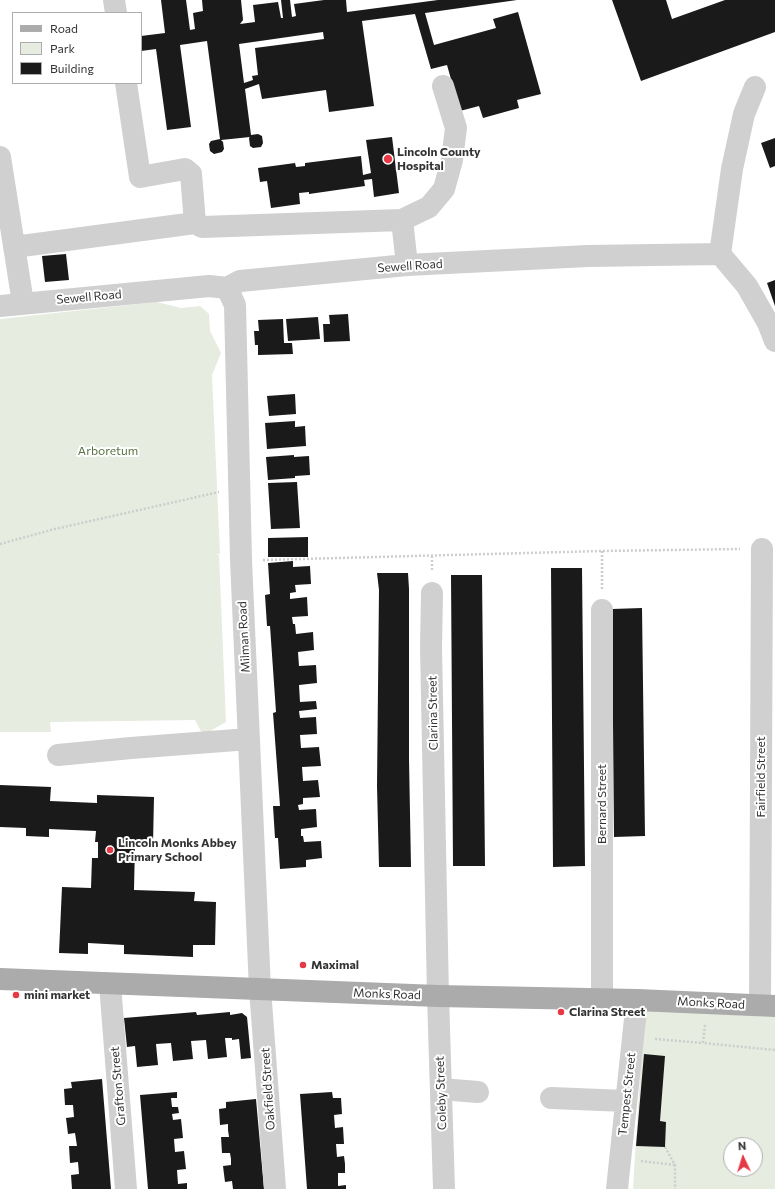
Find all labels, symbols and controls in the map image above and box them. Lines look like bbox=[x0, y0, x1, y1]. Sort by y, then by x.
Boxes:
legend bbox=[12, 12, 142, 84]
text: Road bbox=[50, 21, 78, 35]
text: Park bbox=[50, 41, 75, 55]
text: Building bbox=[50, 61, 94, 75]
place label: Lincoln County Hospital bbox=[397, 145, 481, 173]
marker: Lincoln County Hospital bbox=[382, 153, 394, 165]
street label: Sewell Road bbox=[377, 257, 443, 275]
street label: Sewell Road bbox=[56, 287, 122, 307]
park label: Arboretum bbox=[78, 444, 138, 458]
street label: Milman Road bbox=[235, 601, 253, 673]
street label: Clarina Street bbox=[425, 675, 441, 751]
street label: Fairfield Street bbox=[754, 736, 768, 818]
street label: Bernard Street bbox=[595, 764, 609, 844]
place label: Lincoln Monks Abbey Primary School bbox=[118, 836, 237, 864]
marker: Lincoln Monks Abbey Primary School bbox=[105, 845, 115, 855]
place label: Maximal bbox=[311, 958, 359, 972]
marker: Maximal bbox=[298, 960, 308, 970]
street label: Monks Road bbox=[353, 986, 421, 1002]
place label: mini market bbox=[24, 988, 90, 1002]
marker: mini market bbox=[11, 990, 21, 1000]
street label: Monks Road bbox=[677, 994, 745, 1012]
place label: Clarina Street bbox=[569, 1005, 645, 1019]
marker: Clarina Street bbox=[556, 1007, 566, 1017]
street label: Grafton Street bbox=[107, 1046, 129, 1126]
street label: Oakfield Street bbox=[258, 1047, 278, 1131]
street label: Tempest Street bbox=[615, 1052, 639, 1136]
street label: Coleby Street bbox=[433, 1056, 449, 1130]
north arrow bbox=[723, 1137, 763, 1177]
text: N bbox=[738, 1139, 747, 1152]

